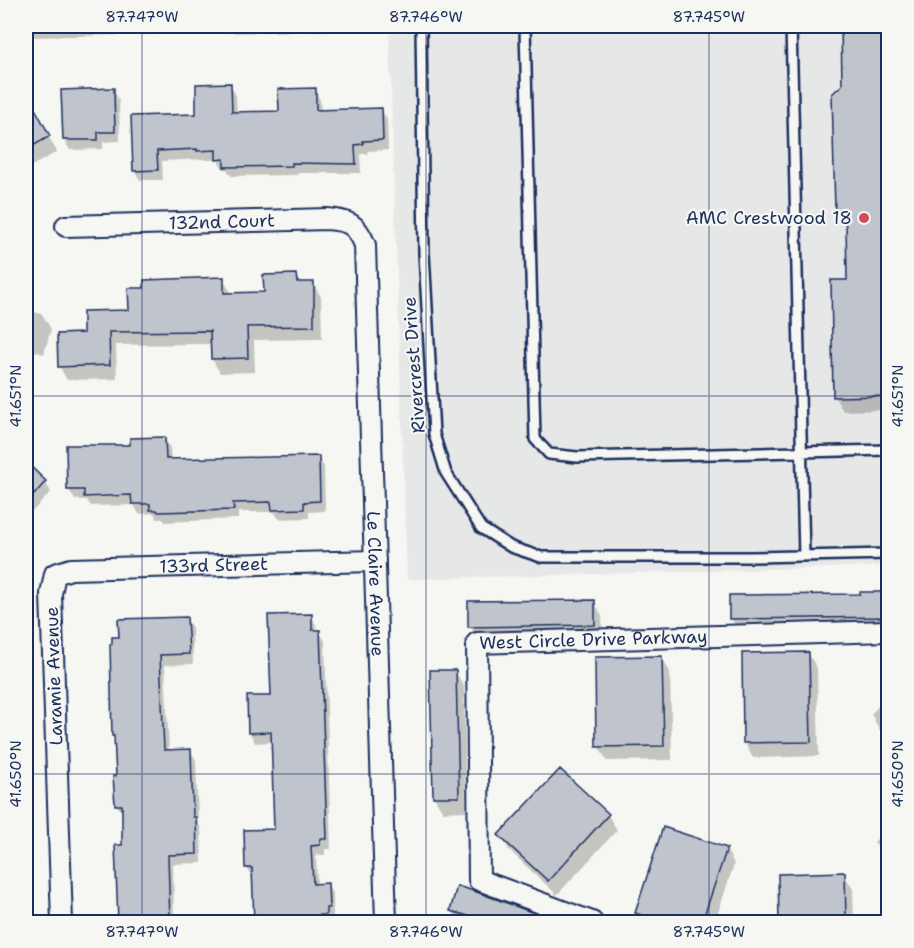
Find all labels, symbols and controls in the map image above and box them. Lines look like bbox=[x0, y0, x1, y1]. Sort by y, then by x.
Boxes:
text: 87.747°W bbox=[105, 7, 179, 27]
text: 87.746°W bbox=[389, 7, 463, 27]
text: 87.745°W bbox=[673, 7, 745, 27]
place label: AMC Crestwood 18 bbox=[686, 206, 852, 230]
street label: 132nd Court bbox=[169, 208, 275, 235]
marker: AMC Crestwood 18 bbox=[857, 211, 871, 225]
street label: Rivercrest Drive bbox=[397, 296, 431, 434]
text: 41.651°N bbox=[6, 365, 26, 427]
text: 41.651°N bbox=[888, 365, 908, 427]
street label: Le Claire Avenue bbox=[361, 511, 390, 657]
street label: 133rd Street bbox=[159, 552, 268, 579]
street label: Laramie Avenue bbox=[40, 606, 68, 746]
street label: West Circle Drive Parkway bbox=[479, 624, 708, 655]
text: 41.650°N bbox=[6, 740, 26, 808]
text: 41.650°N bbox=[888, 740, 908, 808]
text: 87.747°W bbox=[105, 922, 179, 942]
text: 87.746°W bbox=[389, 922, 463, 942]
text: 87.745°W bbox=[673, 922, 745, 942]

